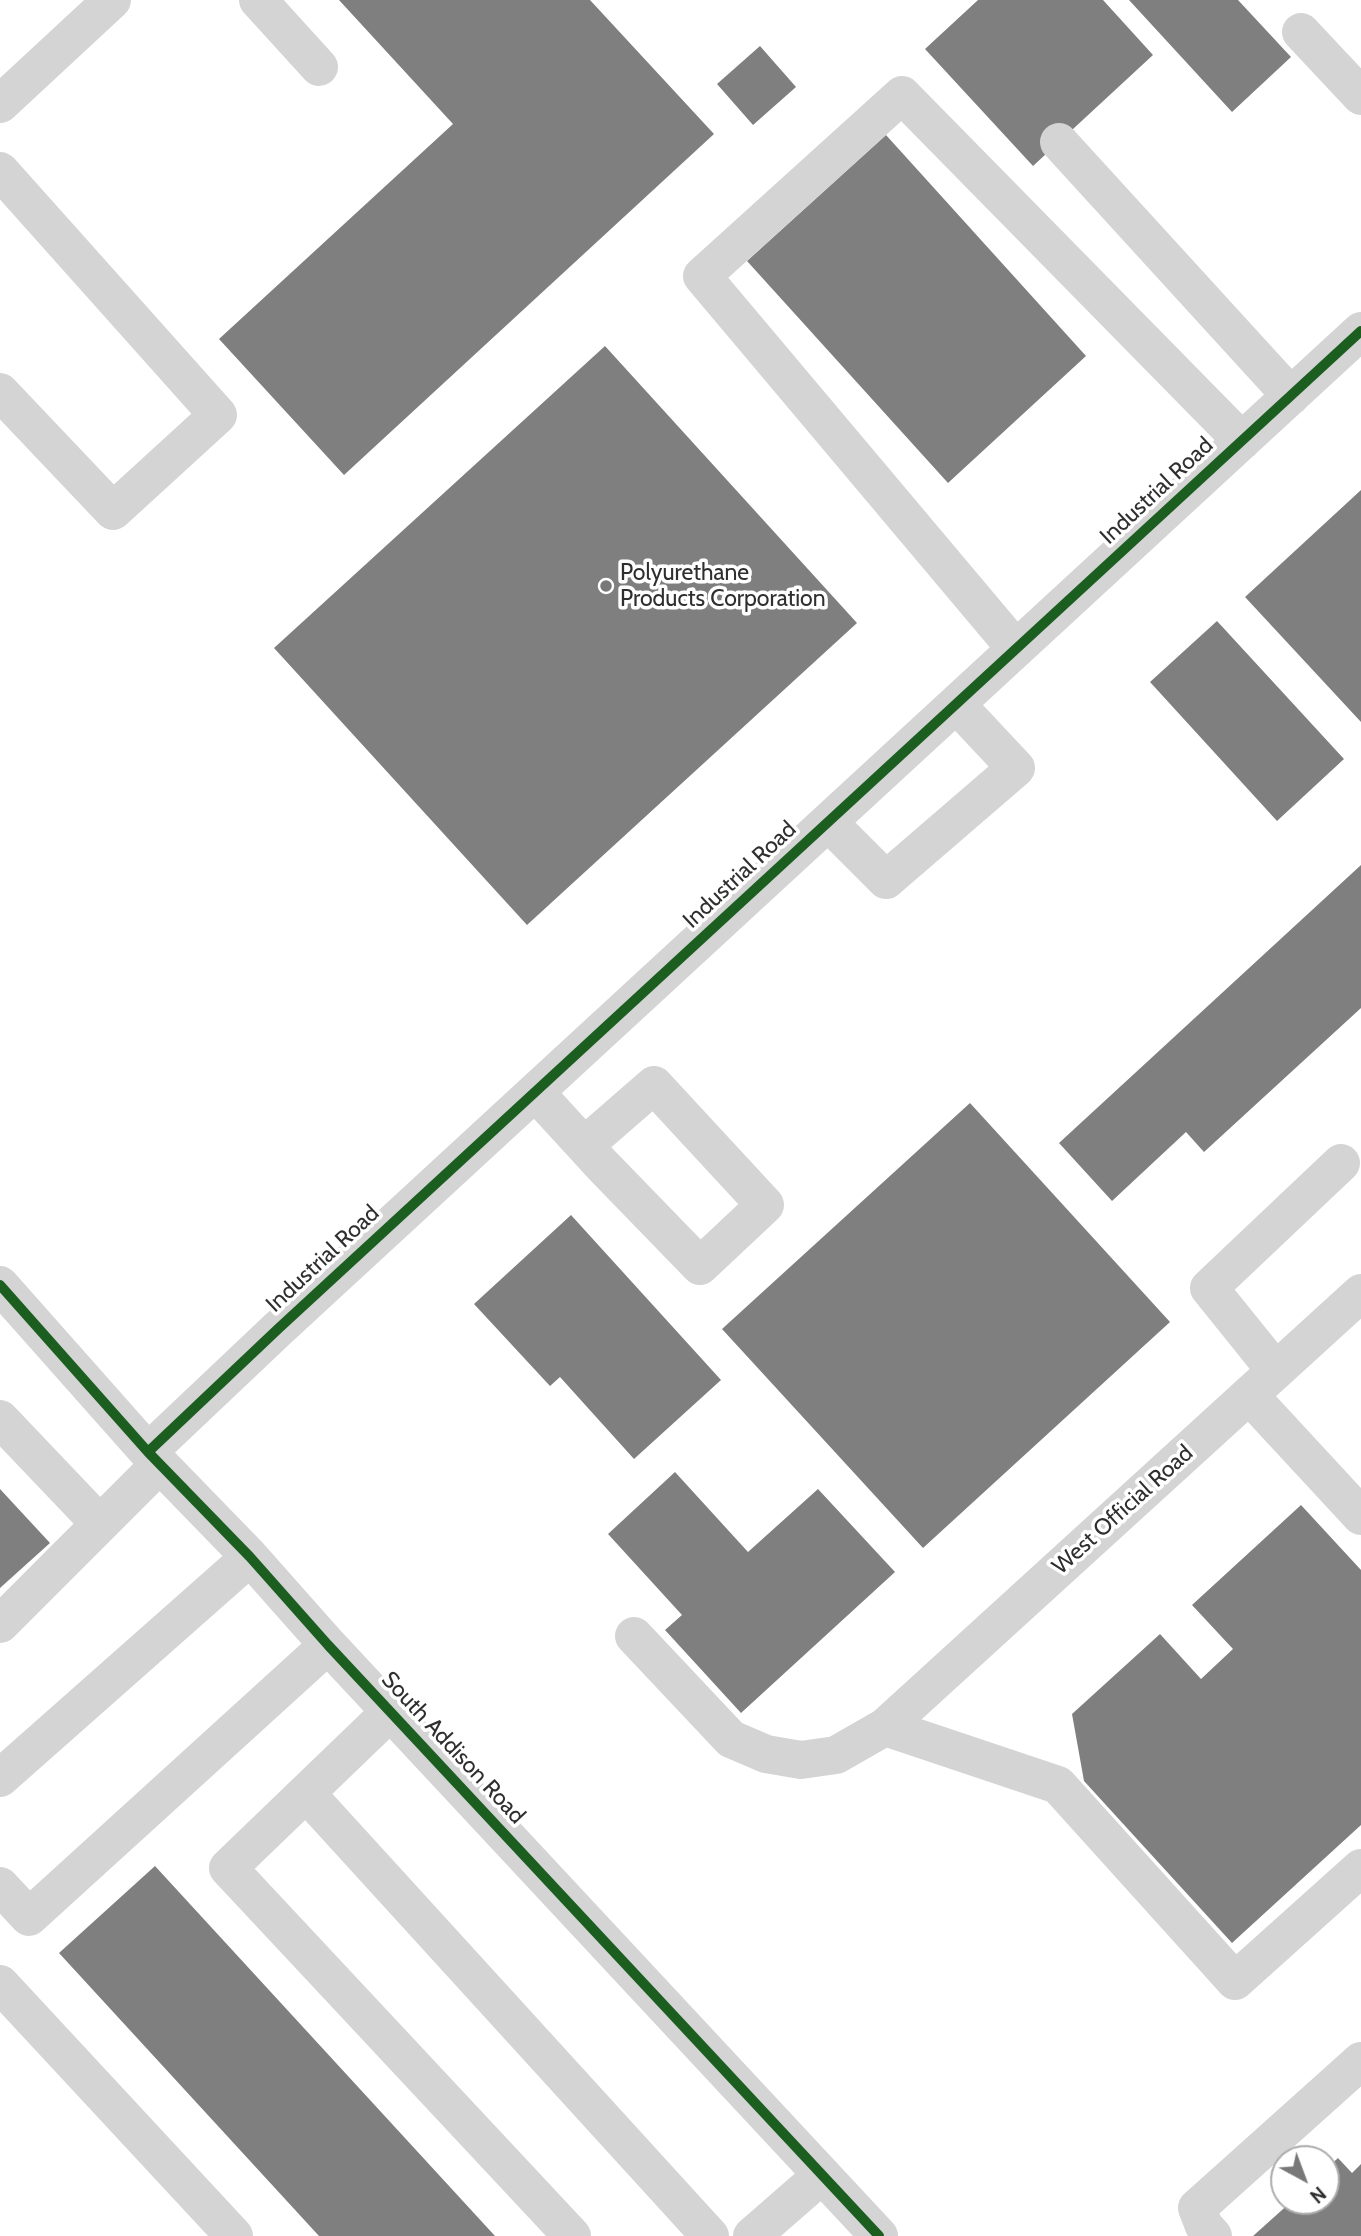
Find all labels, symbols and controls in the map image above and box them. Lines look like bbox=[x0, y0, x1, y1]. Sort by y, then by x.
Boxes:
street label: Industrial Road bbox=[1095, 432, 1219, 550]
place label: Polyurethane Products Corporation bbox=[620, 559, 826, 613]
marker: Polyurethane Products Corporation bbox=[598, 578, 614, 594]
street label: Industrial Road bbox=[678, 816, 802, 934]
street label: Industrial Road bbox=[261, 1200, 385, 1318]
street label: West Official Road bbox=[1047, 1440, 1199, 1580]
street label: South Addison Road bbox=[375, 1666, 531, 1830]
north arrow bbox=[1270, 2145, 1340, 2215]
text: N bbox=[1305, 2182, 1330, 2208]

